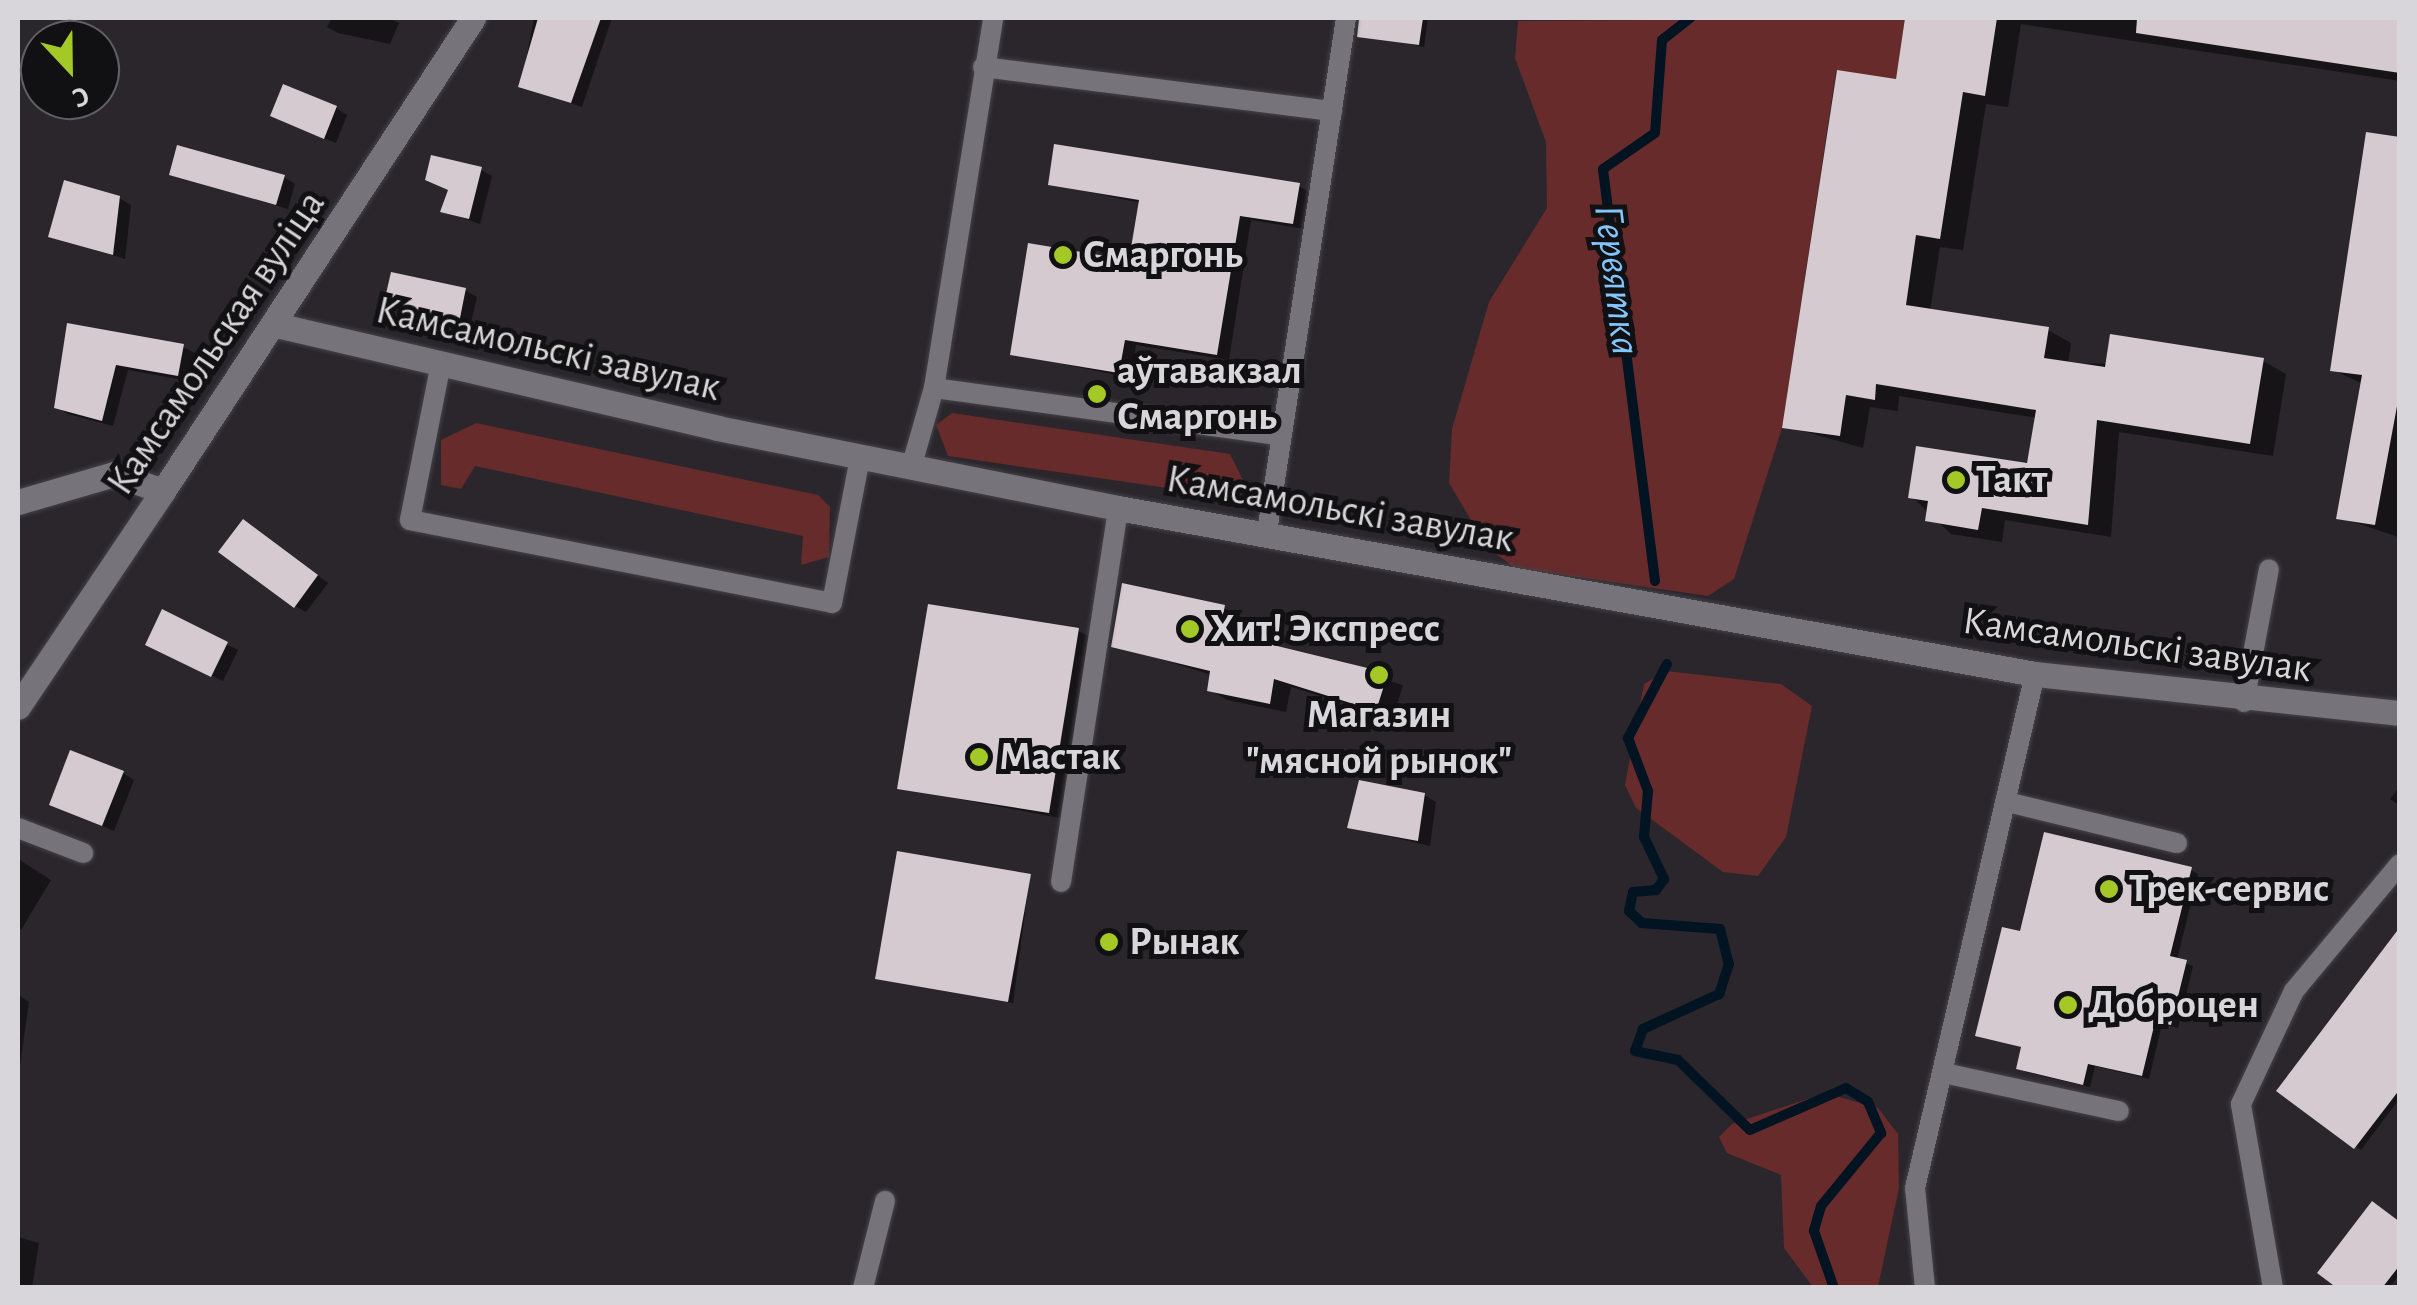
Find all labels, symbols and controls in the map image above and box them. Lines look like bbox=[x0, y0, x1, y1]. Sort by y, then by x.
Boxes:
north arrow bbox=[20, 20, 120, 120]
text: С bbox=[68, 80, 93, 112]
street label: Камсамольская вуліца bbox=[96, 182, 336, 504]
water label: Гервятка bbox=[1583, 202, 1651, 358]
place label: Смаргонь bbox=[1083, 231, 1243, 279]
marker: Смаргонь bbox=[1052, 244, 1074, 266]
street label: Камсамольскі завулак bbox=[371, 286, 725, 412]
place label: аўтавакзал Смаргонь bbox=[1117, 347, 1302, 441]
marker: аўтавакзал Смаргонь bbox=[1086, 383, 1108, 405]
street label: Камсамольскі завулак bbox=[1163, 455, 1517, 563]
place label: Такт bbox=[1976, 456, 2047, 504]
marker: Такт bbox=[1945, 469, 1967, 491]
street label: Камсамольскі завулак bbox=[1959, 597, 2315, 693]
place label: Хит! Экспресс bbox=[1210, 605, 1440, 653]
marker: Хит! Экспресс bbox=[1179, 618, 1201, 640]
marker: Магазин "мясной рынок" bbox=[1368, 664, 1390, 686]
place label: Магазин "мясной рынок" bbox=[1246, 691, 1512, 785]
place label: Мастак bbox=[999, 733, 1121, 781]
marker: Мастак bbox=[968, 746, 990, 768]
place label: Трек-сервис bbox=[2129, 865, 2329, 913]
marker: Трек-сервис bbox=[2098, 878, 2120, 900]
place label: Рынак bbox=[1129, 918, 1239, 966]
marker: Рынак bbox=[1098, 931, 1120, 953]
place label: Доброцен bbox=[2088, 981, 2259, 1029]
marker: Доброцен bbox=[2057, 994, 2079, 1016]

